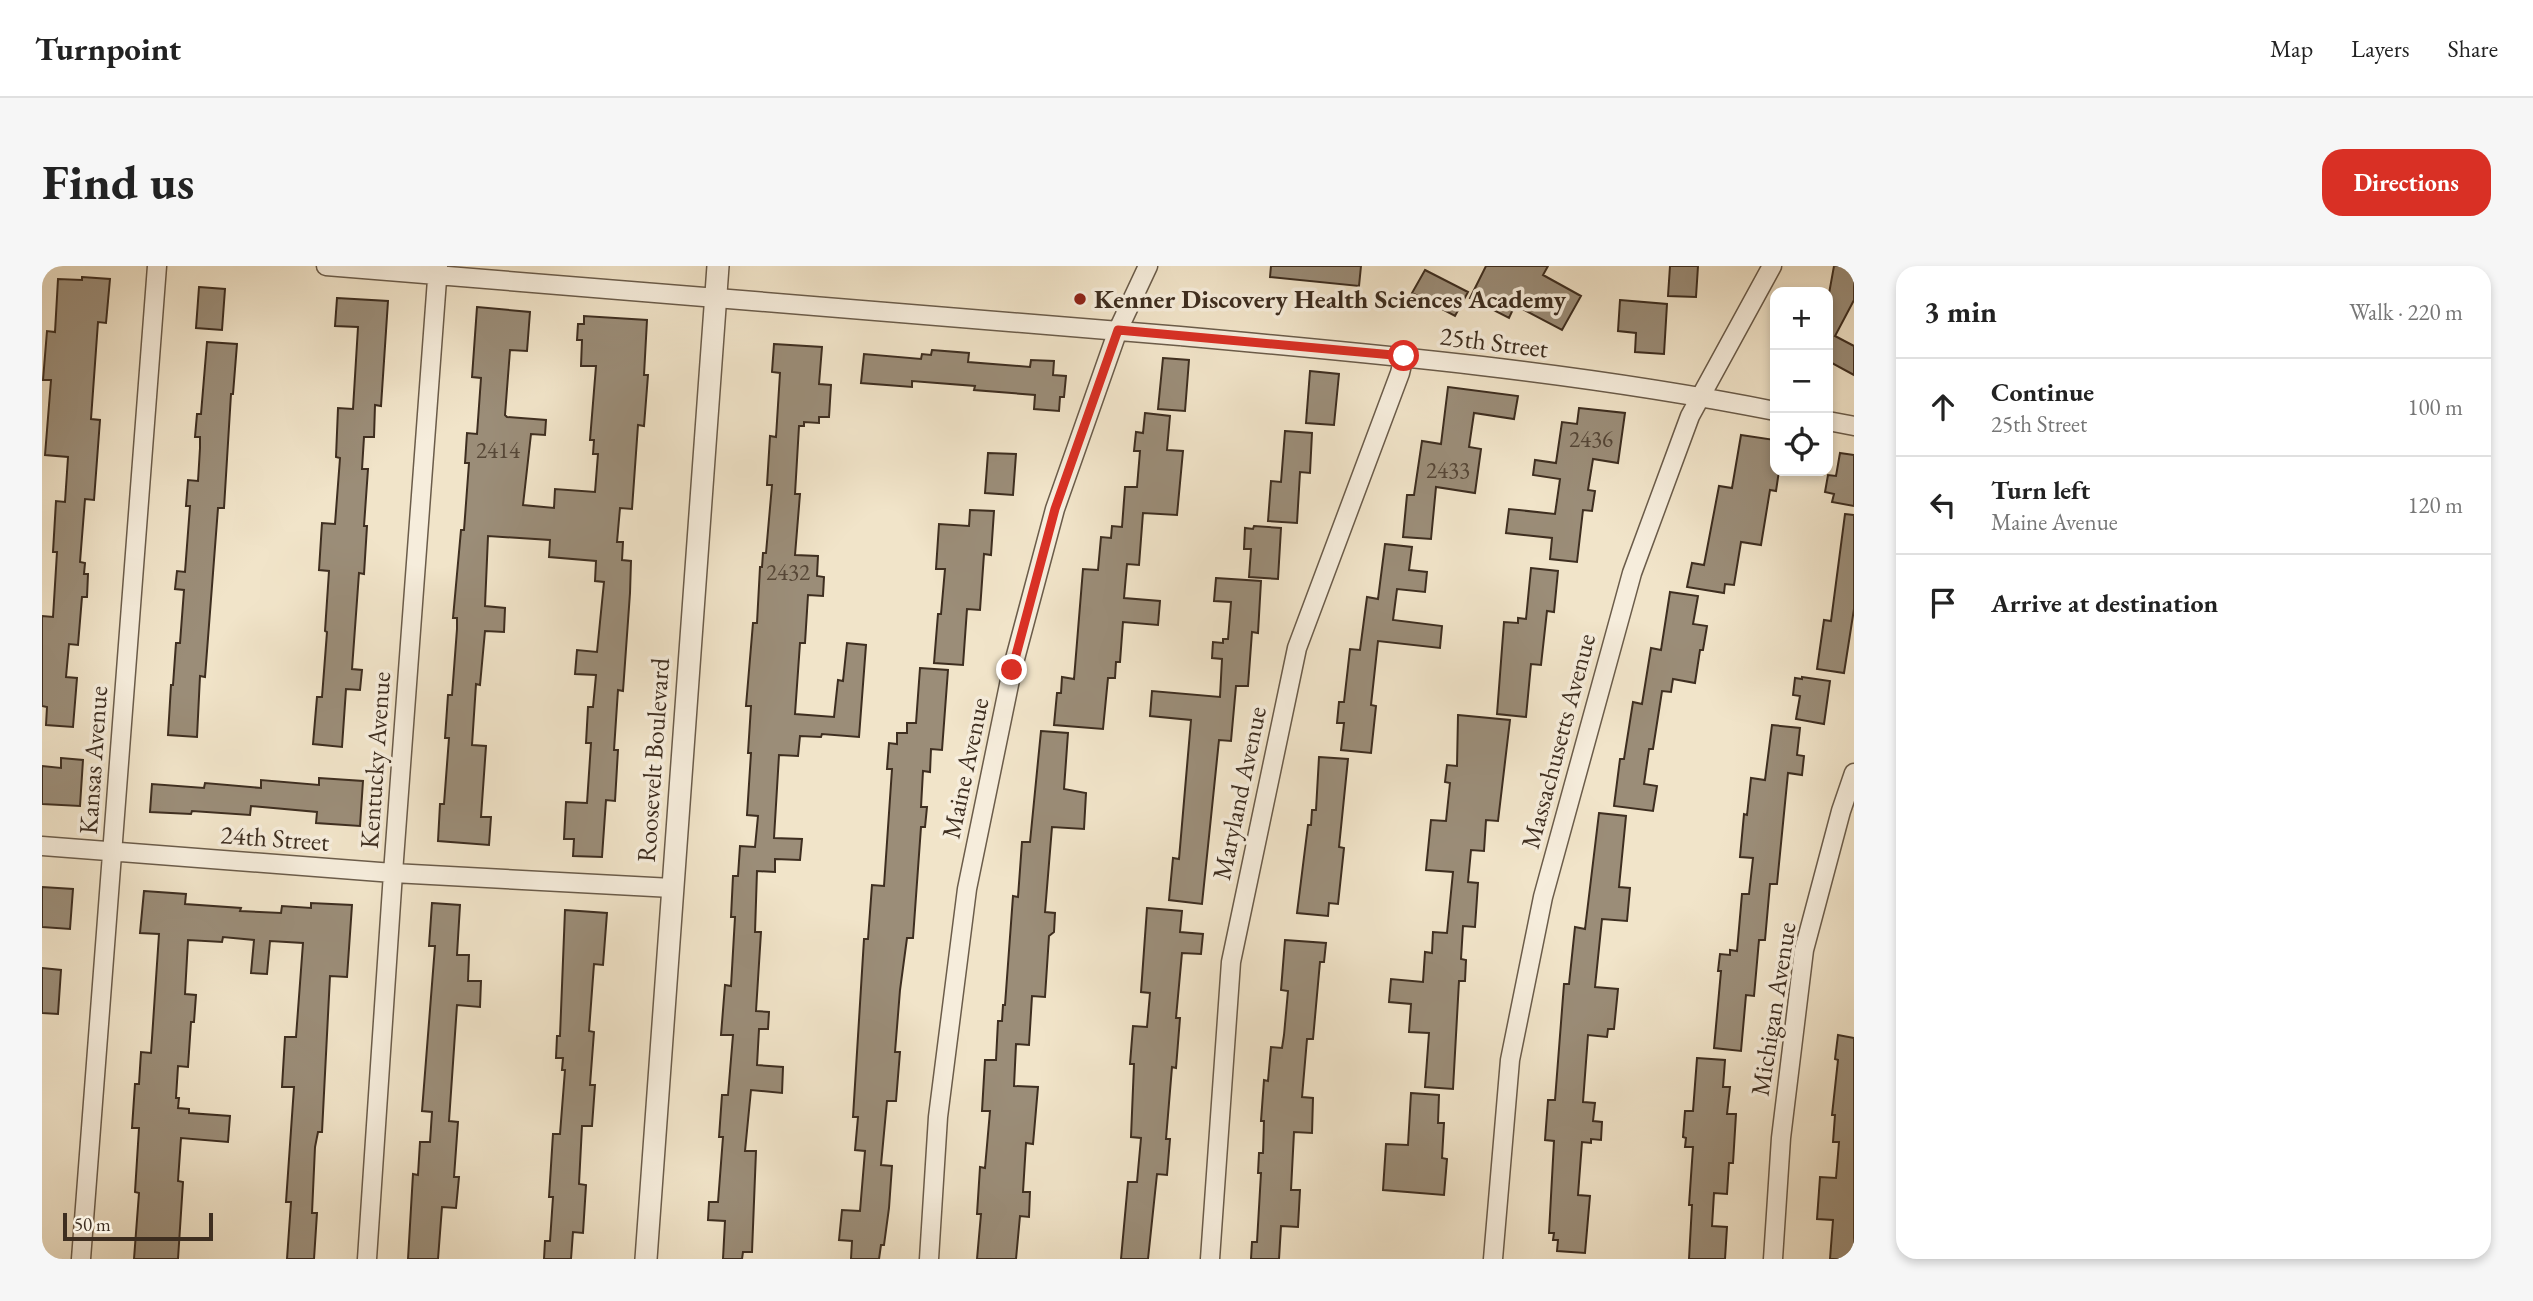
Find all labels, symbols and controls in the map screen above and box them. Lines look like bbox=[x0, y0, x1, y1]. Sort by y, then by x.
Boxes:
text: Turnpoint bbox=[35, 27, 181, 70]
text: Map bbox=[2270, 33, 2313, 64]
text: Layers bbox=[2351, 33, 2410, 64]
text: Share bbox=[2448, 33, 2498, 64]
button: Directions bbox=[2322, 149, 2491, 216]
text: Find us bbox=[42, 150, 194, 214]
place label: Kenner Discovery Health Sciences Academy bbox=[1094, 282, 1567, 316]
map controls bbox=[1770, 287, 1833, 476]
button: + bbox=[1770, 287, 1833, 350]
marker: Kenner Discovery Health Sciences Academy bbox=[1072, 291, 1088, 307]
text: 3 min bbox=[1924, 292, 1997, 331]
text: Walk · 220 m bbox=[2349, 297, 2463, 327]
street label: 25th Street bbox=[1438, 318, 1550, 366]
route start bbox=[1388, 340, 1419, 371]
button: − bbox=[1770, 350, 1833, 413]
text: Continue bbox=[1991, 375, 2094, 409]
icon: ahead bbox=[1924, 388, 1962, 426]
text: 100 m bbox=[2407, 392, 2463, 422]
text: 25th Street bbox=[1991, 409, 2087, 439]
button: locate bbox=[1770, 413, 1833, 476]
house number: 2436 bbox=[1569, 424, 1613, 454]
house number: 2414 bbox=[476, 435, 521, 465]
house number: 2433 bbox=[1426, 455, 1470, 485]
text: Turn left bbox=[1991, 473, 2090, 507]
icon: left bbox=[1924, 486, 1962, 524]
text: 120 m bbox=[2407, 490, 2463, 520]
text: Maine Avenue bbox=[1991, 507, 2118, 537]
house number: 2432 bbox=[766, 557, 810, 587]
icon: arrive bbox=[1924, 584, 1962, 622]
text: Arrive at destination bbox=[1991, 586, 2218, 620]
street label: Massachusetts Avenue bbox=[1513, 630, 1603, 852]
route end bbox=[996, 654, 1027, 685]
street label: Roosevelt Boulevard bbox=[629, 656, 677, 863]
street label: Kentucky Avenue bbox=[352, 670, 398, 850]
street label: Kansas Avenue bbox=[71, 685, 115, 835]
street label: Maine Avenue bbox=[933, 694, 997, 842]
street label: Maryland Avenue bbox=[1204, 703, 1274, 883]
street label: 24th Street bbox=[220, 817, 330, 859]
street label: Michigan Avenue bbox=[1742, 920, 1804, 1098]
scale bar bbox=[63, 1210, 214, 1242]
text: 50 m bbox=[74, 1212, 111, 1237]

